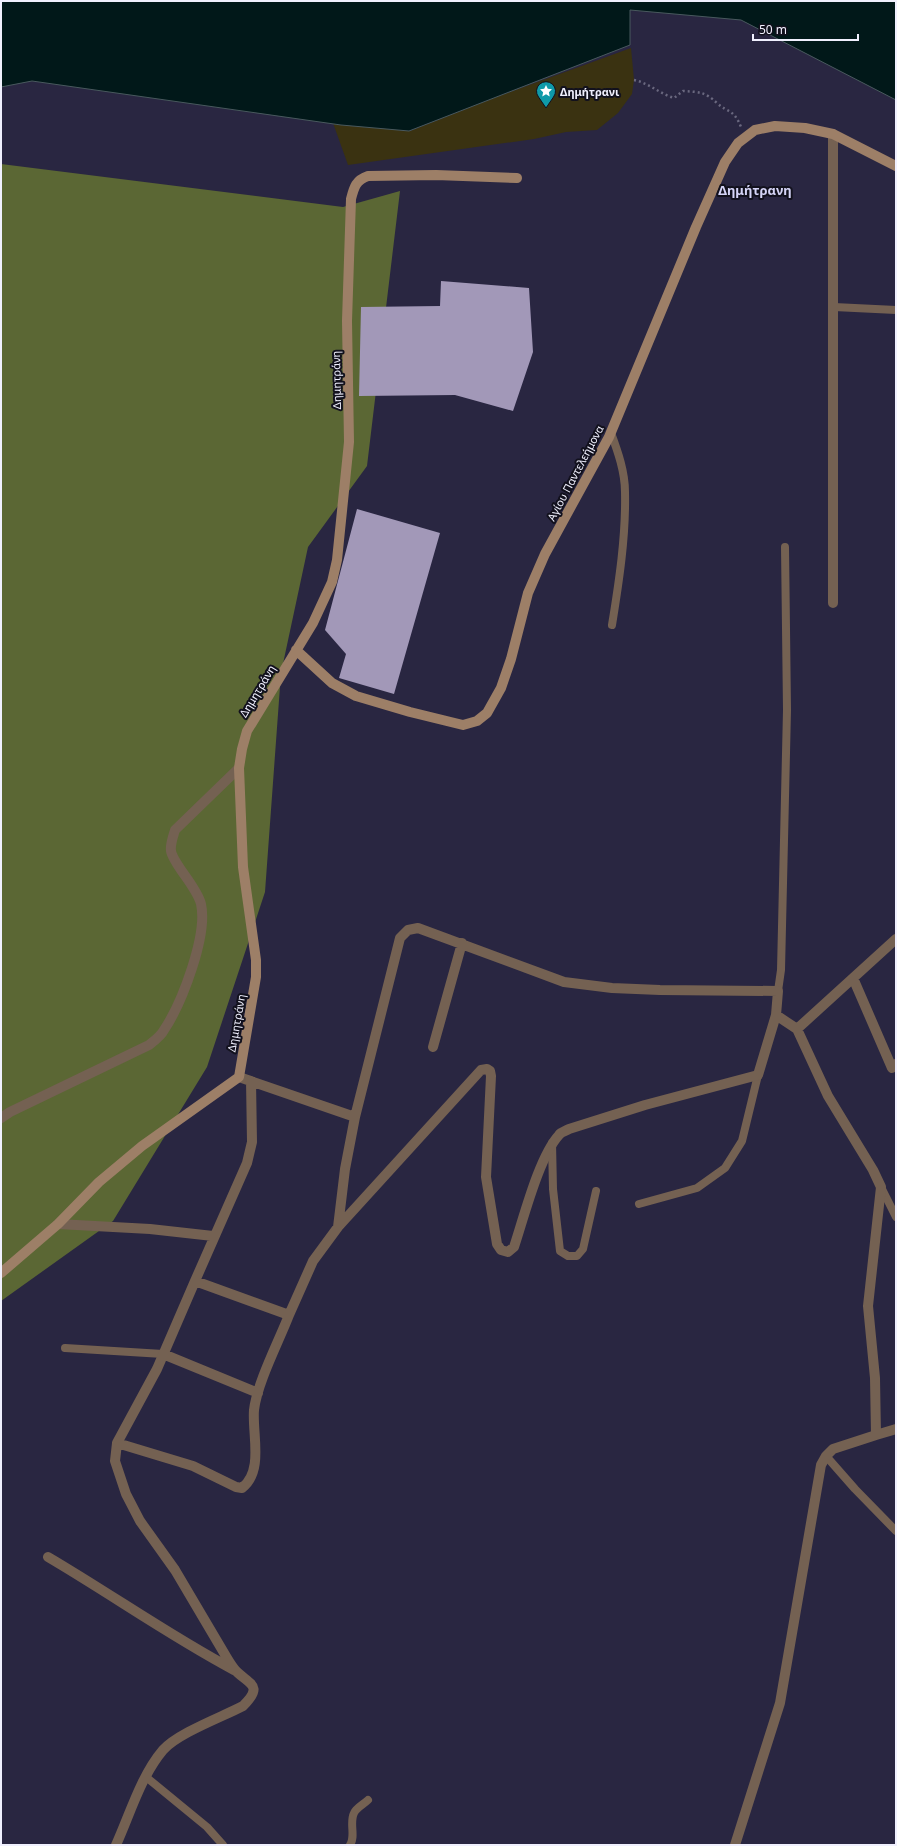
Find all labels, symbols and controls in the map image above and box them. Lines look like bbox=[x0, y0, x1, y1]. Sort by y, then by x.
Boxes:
scale bar bbox=[753, 16, 858, 42]
text: 50 m bbox=[759, 21, 787, 38]
place icon: Δημήτρανι bbox=[535, 80, 557, 108]
place label: Δημήτρανι bbox=[560, 84, 620, 99]
district label: Δημήτρανη bbox=[718, 181, 792, 199]
street label: Δημητράνη bbox=[328, 351, 344, 409]
street label: Αγίου Παντελεήμονα bbox=[543, 422, 607, 523]
street label: Δημητράνη bbox=[236, 662, 278, 720]
street label: Δημητράνη bbox=[224, 993, 248, 1053]

